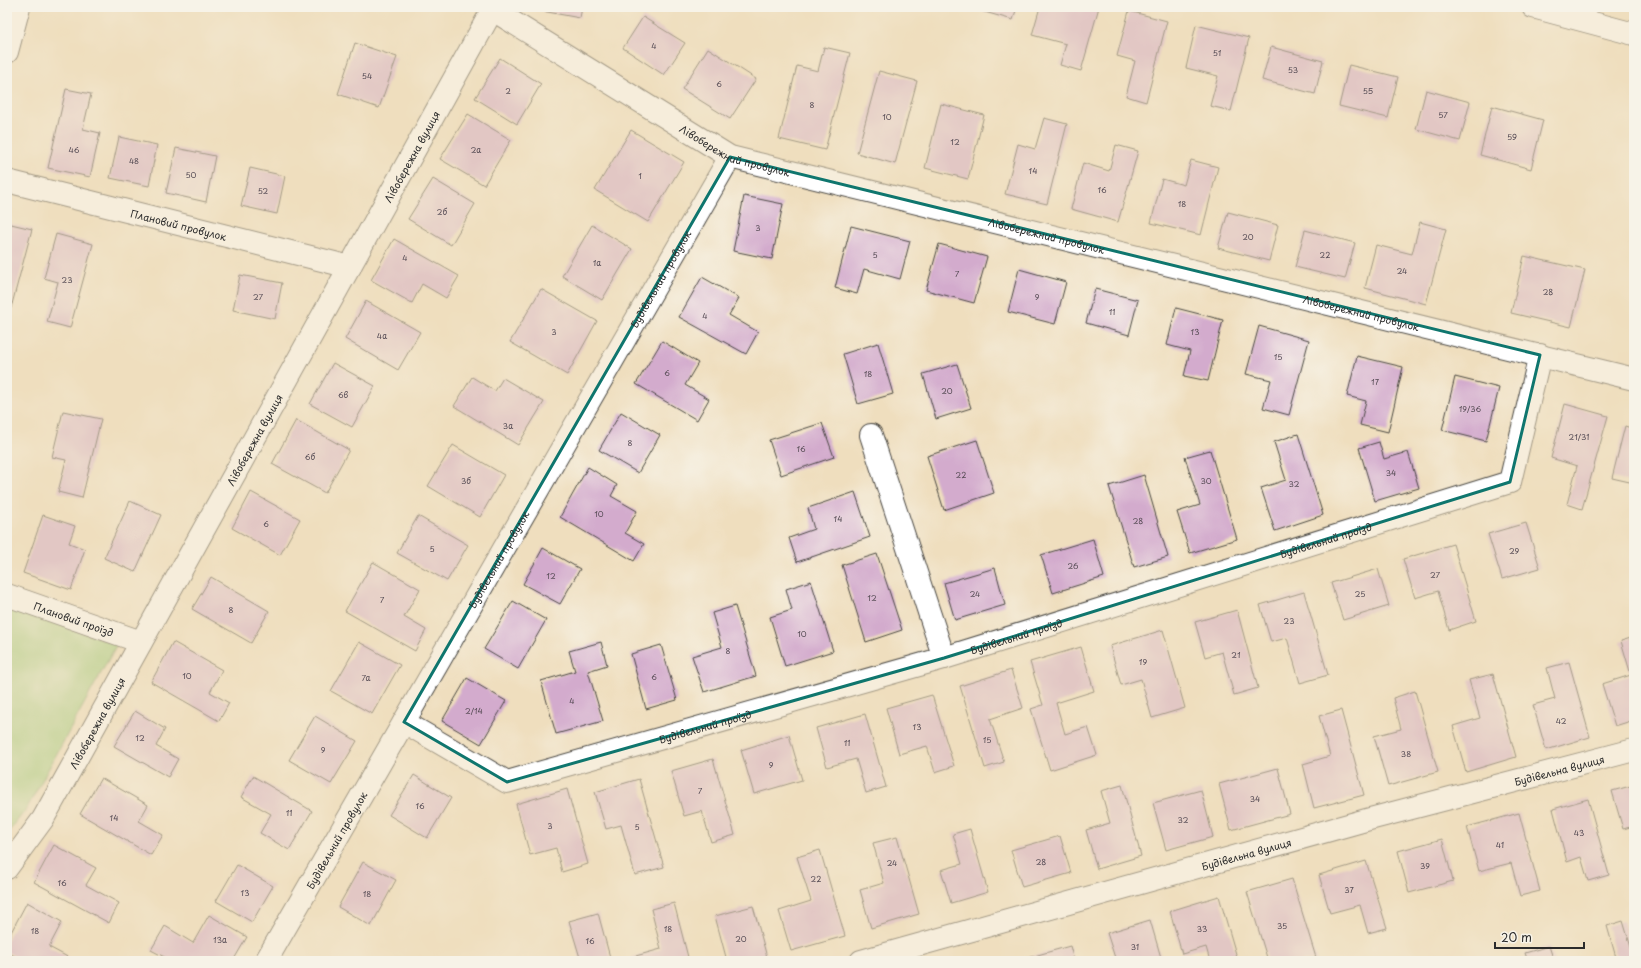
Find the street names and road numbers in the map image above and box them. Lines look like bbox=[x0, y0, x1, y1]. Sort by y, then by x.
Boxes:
street label: Лівобережна вулиця bbox=[380, 108, 443, 205]
street label: Лівобережний провулок bbox=[677, 120, 792, 179]
street label: Плановий провулок bbox=[129, 205, 228, 243]
street label: Лівобережний провулок bbox=[987, 213, 1106, 256]
street label: Будівельний провулок bbox=[626, 227, 694, 330]
street label: Лівобережний провулок bbox=[1302, 291, 1421, 334]
street label: Лівобережна вулиця bbox=[222, 391, 285, 488]
street label: Будівельний провулок bbox=[464, 508, 532, 611]
street label: Будівельний проїзд bbox=[1278, 518, 1373, 561]
street label: Плановий проїзд bbox=[32, 598, 116, 639]
street label: Будівельний проїзд bbox=[968, 614, 1064, 657]
street label: Лівобережна вулиця bbox=[65, 674, 128, 771]
street label: Будівельний проїзд bbox=[657, 706, 753, 746]
street label: Будівельна вулиця bbox=[1513, 751, 1606, 788]
street label: Будівельний провулок bbox=[302, 788, 370, 891]
street label: Будівельна вулиця bbox=[1200, 834, 1293, 873]

